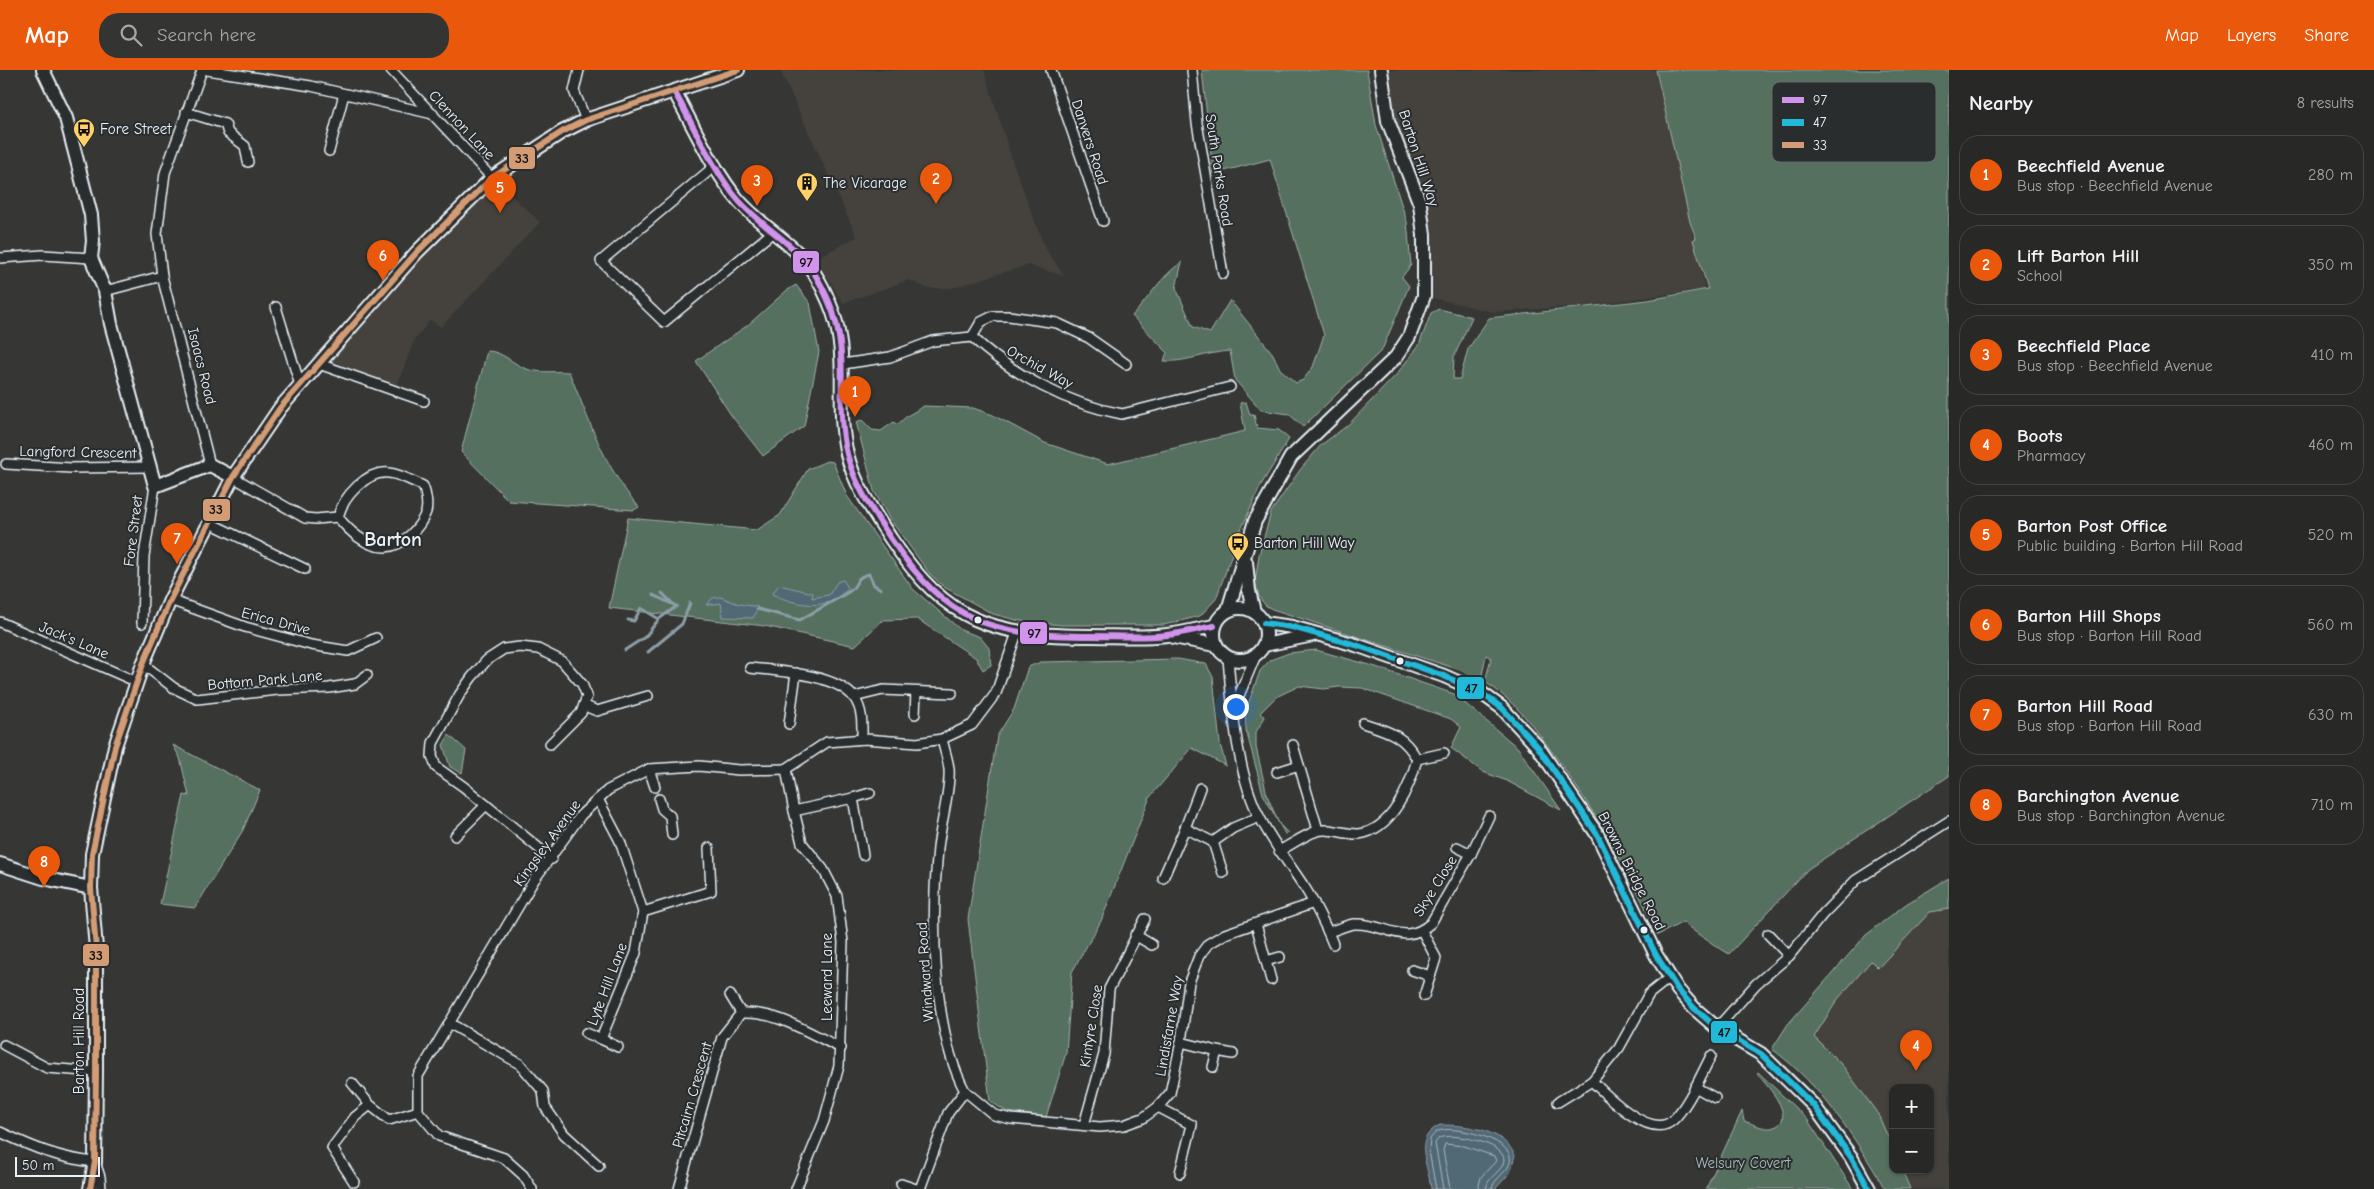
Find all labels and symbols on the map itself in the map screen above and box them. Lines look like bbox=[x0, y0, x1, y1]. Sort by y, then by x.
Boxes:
legend bbox=[1772, 82, 1936, 162]
street label: Clennon Lane bbox=[425, 86, 499, 164]
text: 97 bbox=[1813, 92, 1827, 109]
street label: Danvers Road bbox=[1068, 97, 1112, 187]
street label: Barton Hill Way bbox=[1395, 107, 1443, 209]
street label: South Parks Road bbox=[1201, 112, 1237, 228]
text: 47 bbox=[1813, 114, 1827, 131]
bus stop icon: Fore Street bbox=[72, 117, 96, 148]
place label: Fore Street bbox=[100, 120, 172, 138]
text: 33 bbox=[1813, 137, 1827, 154]
line badge: 33 bbox=[508, 146, 536, 170]
text: 33 bbox=[515, 150, 529, 167]
pin: 2 bbox=[920, 163, 952, 204]
pin: 3 bbox=[741, 165, 773, 206]
building icon: The Vicarage bbox=[795, 171, 819, 202]
pin: 5 bbox=[484, 172, 516, 213]
place label: The Vicarage bbox=[823, 174, 907, 192]
pin: 6 bbox=[367, 240, 399, 281]
line badge: 97 bbox=[792, 250, 820, 274]
text: 97 bbox=[799, 254, 814, 271]
street label: Isaacs Road bbox=[184, 326, 220, 406]
street label: Orchid Way bbox=[1004, 341, 1077, 393]
pin: 1 bbox=[839, 376, 871, 417]
street label: Langford Crescent bbox=[19, 442, 138, 462]
street label: Fore Street bbox=[120, 494, 146, 568]
line badge: 33 bbox=[202, 498, 231, 522]
text: 33 bbox=[209, 501, 223, 518]
pin: 7 bbox=[161, 523, 193, 564]
district label: Barton bbox=[364, 528, 422, 551]
bus stop icon: Barton Hill Way bbox=[1226, 531, 1250, 562]
place label: Barton Hill Way bbox=[1254, 534, 1355, 552]
street label: Erica Drive bbox=[240, 603, 313, 639]
unlabelled marker bbox=[973, 615, 983, 625]
street label: Jack's Lane bbox=[36, 617, 112, 663]
line badge: 97 bbox=[1019, 621, 1048, 645]
text: 97 bbox=[1027, 625, 1042, 642]
unlabelled marker bbox=[1395, 656, 1405, 666]
street label: Bottom Park Lane bbox=[207, 666, 324, 694]
line badge: 47 bbox=[1456, 676, 1485, 700]
text: 47 bbox=[1465, 680, 1478, 697]
your location bbox=[1223, 694, 1249, 720]
street label: Kingsley Avenue bbox=[510, 796, 585, 890]
street label: Browns Bridge Road bbox=[1594, 809, 1670, 933]
pin: 8 bbox=[28, 846, 60, 887]
street label: Skye Close bbox=[1409, 852, 1461, 920]
street label: Windward Road bbox=[913, 922, 937, 1022]
unlabelled marker bbox=[1639, 925, 1649, 935]
street label: Leeward Lane bbox=[818, 933, 836, 1021]
street label: Lyte Hill Lane bbox=[583, 940, 631, 1028]
line badge: 33 bbox=[82, 943, 110, 967]
text: 33 bbox=[89, 947, 103, 964]
street label: Lindisfarne Way bbox=[1151, 974, 1187, 1078]
street label: Kintyre Close bbox=[1076, 983, 1106, 1069]
street label: Barton Hill Road bbox=[70, 988, 88, 1094]
line badge: 47 bbox=[1710, 1020, 1738, 1044]
text: 47 bbox=[1718, 1024, 1731, 1041]
pin: 4 bbox=[1900, 1030, 1932, 1071]
street label: Pitcairn Crescent bbox=[668, 1039, 716, 1150]
scale bar bbox=[15, 1154, 100, 1177]
park label: Welsury Covert bbox=[1695, 1154, 1791, 1172]

